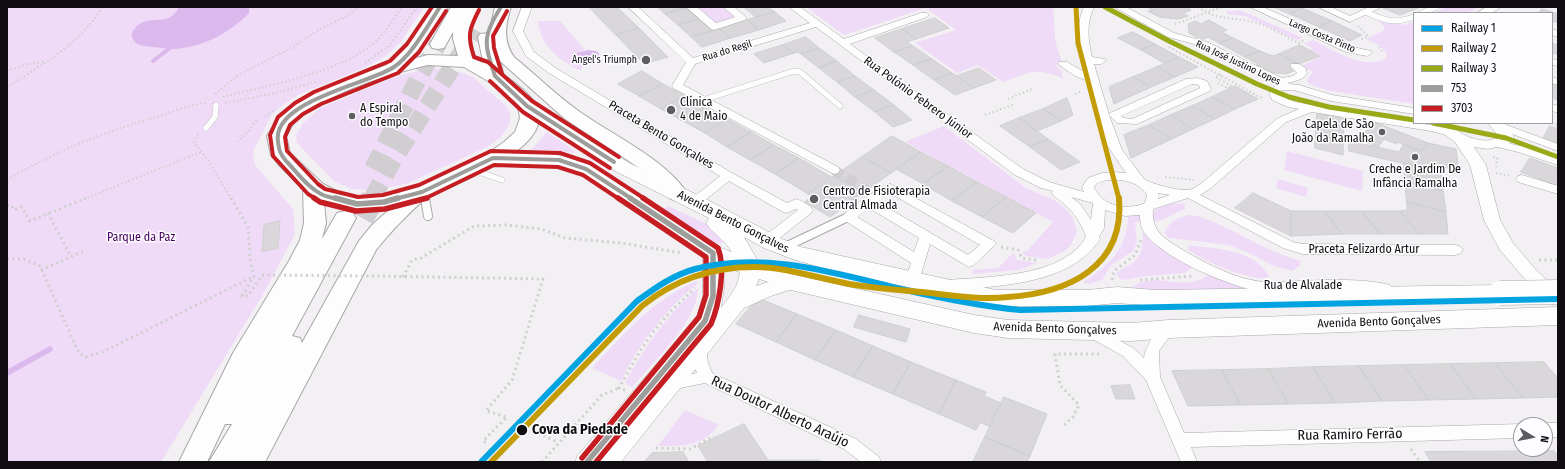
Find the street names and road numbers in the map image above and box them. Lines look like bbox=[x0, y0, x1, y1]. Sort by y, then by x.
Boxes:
street label: Largo Costa Pinto bbox=[1287, 17, 1357, 55]
street label: Rua do Regil bbox=[701, 38, 753, 64]
street label: Rua José Justino Lopes bbox=[1194, 38, 1282, 88]
street label: Rua Polónio Febrero Júnior bbox=[861, 54, 975, 142]
street label: Praceta Bento Gonçalves bbox=[606, 98, 716, 172]
street label: Avenida Bento Gonçalves bbox=[675, 188, 791, 256]
street label: Praceta Felizardo Artur bbox=[1309, 243, 1419, 257]
street label: Rua de Alvalade bbox=[1264, 279, 1342, 293]
street label: Avenida Bento Gonçalves bbox=[1317, 313, 1441, 331]
street label: Avenida Bento Gonçalves bbox=[993, 320, 1117, 338]
street label: Rua Doutor Alberto Araújo bbox=[708, 373, 852, 451]
street label: Rua Ramiro Ferrão bbox=[1297, 426, 1403, 444]

